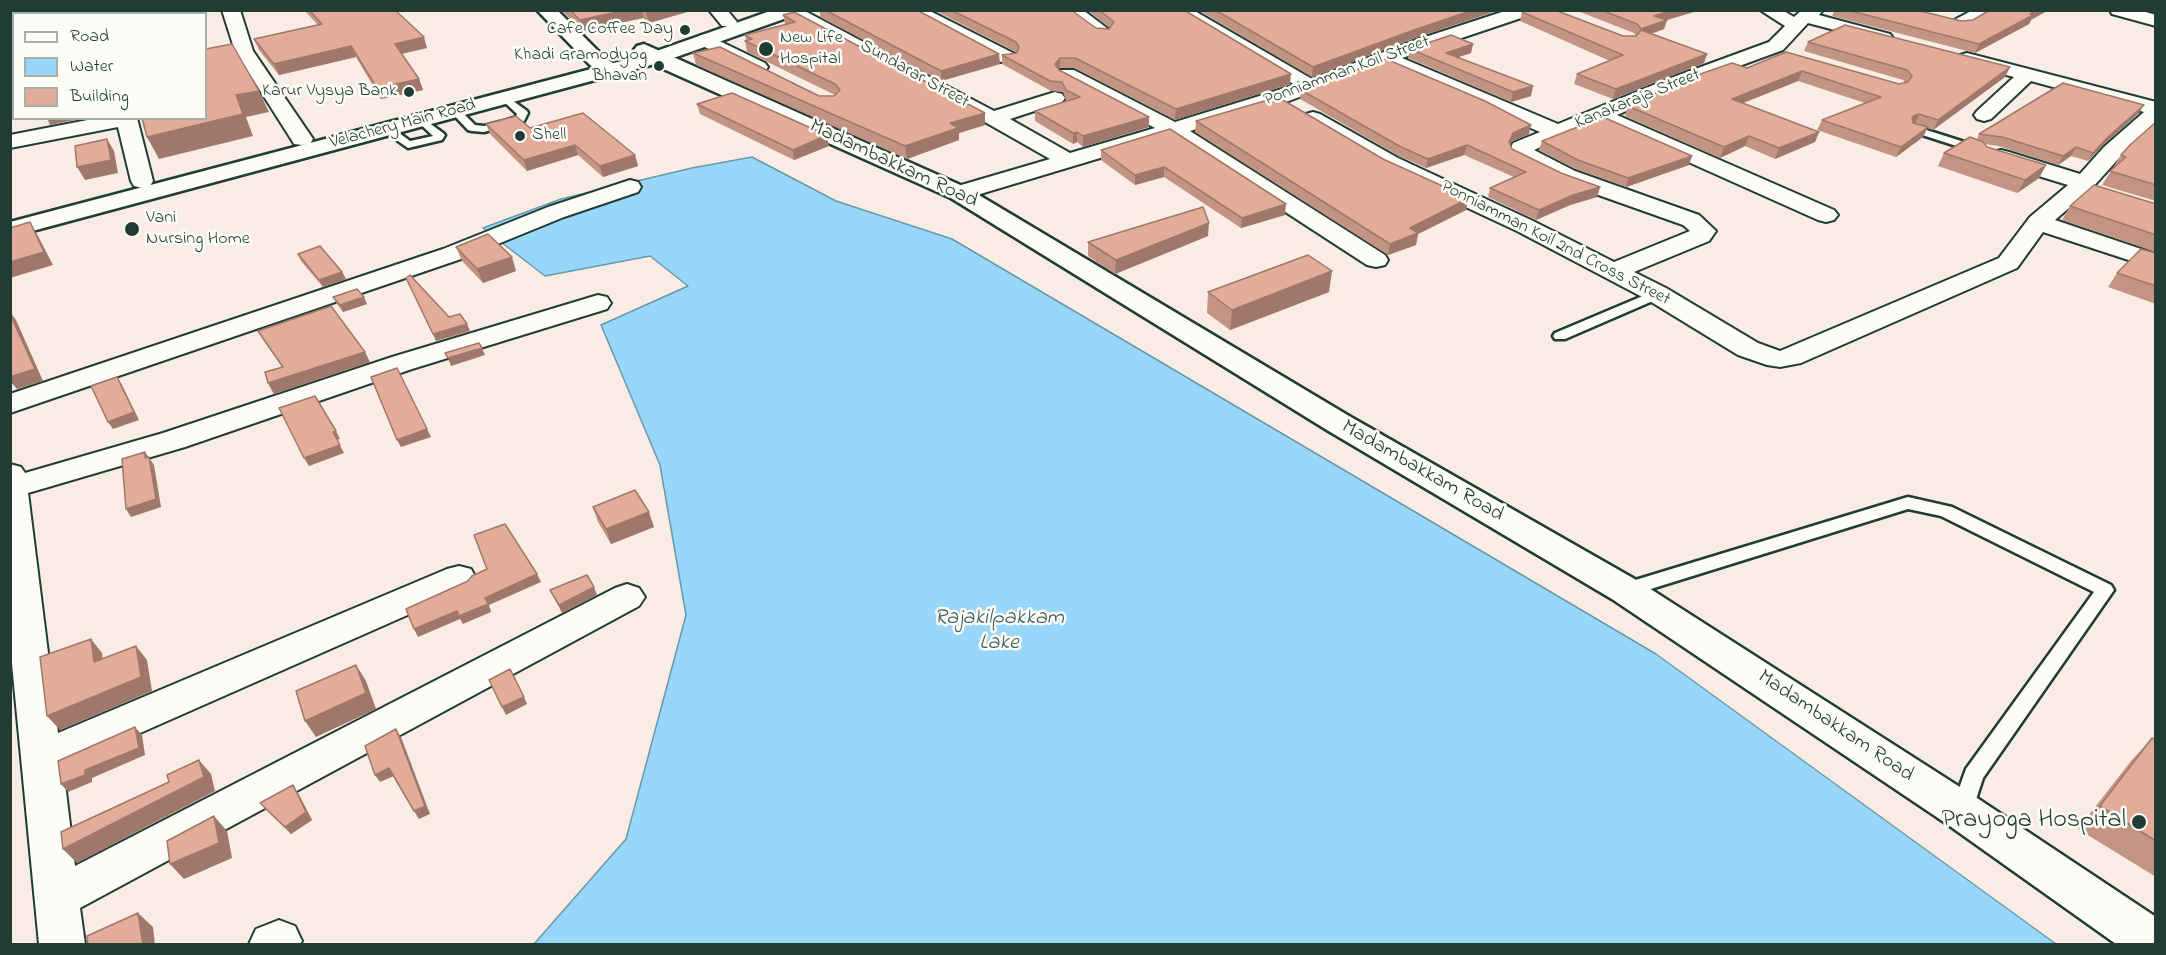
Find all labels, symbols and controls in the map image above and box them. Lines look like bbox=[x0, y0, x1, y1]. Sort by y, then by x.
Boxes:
legend bbox=[12, 12, 207, 120]
place label: Cafe Coffee Day bbox=[547, 19, 673, 41]
marker: Cafe Coffee Day bbox=[678, 23, 692, 37]
text: Road bbox=[70, 24, 109, 50]
place label: New Life Hospital bbox=[780, 28, 843, 70]
street label: Ponniamman Koil Street bbox=[1261, 32, 1433, 112]
street label: Sundarar Street bbox=[856, 36, 972, 114]
marker: New Life Hospital bbox=[757, 40, 775, 58]
place label: Khadi Gramodyog Bhavan bbox=[514, 45, 647, 88]
text: Water bbox=[70, 54, 113, 80]
marker: Khadi Gramodyog Bhavan bbox=[652, 59, 666, 73]
street label: Kanakaraja Street bbox=[1572, 65, 1704, 135]
place label: Karur Vysya Bank bbox=[262, 81, 397, 103]
text: Building bbox=[70, 84, 129, 110]
marker: Karur Vysya Bank bbox=[402, 85, 416, 99]
street label: Velachery Main Road bbox=[328, 95, 478, 155]
street label: Madambakkam Road bbox=[805, 115, 981, 215]
place label: Shell bbox=[532, 125, 566, 147]
marker: Shell bbox=[513, 129, 527, 143]
street label: Ponniamman Koil 2nd Cross Street bbox=[1437, 177, 1673, 311]
place label: Vani Nursing Home bbox=[146, 208, 250, 250]
marker: Vani Nursing Home bbox=[123, 220, 141, 238]
street label: Madambakkam Road bbox=[1336, 415, 1508, 529]
water label: Rajakilpakkam Lake bbox=[934, 606, 1064, 658]
street label: Madambakkam Road bbox=[1752, 665, 1918, 789]
place label: Prayoga Hospital bbox=[1942, 806, 2126, 838]
marker: Prayoga Hospital bbox=[2130, 813, 2148, 831]

